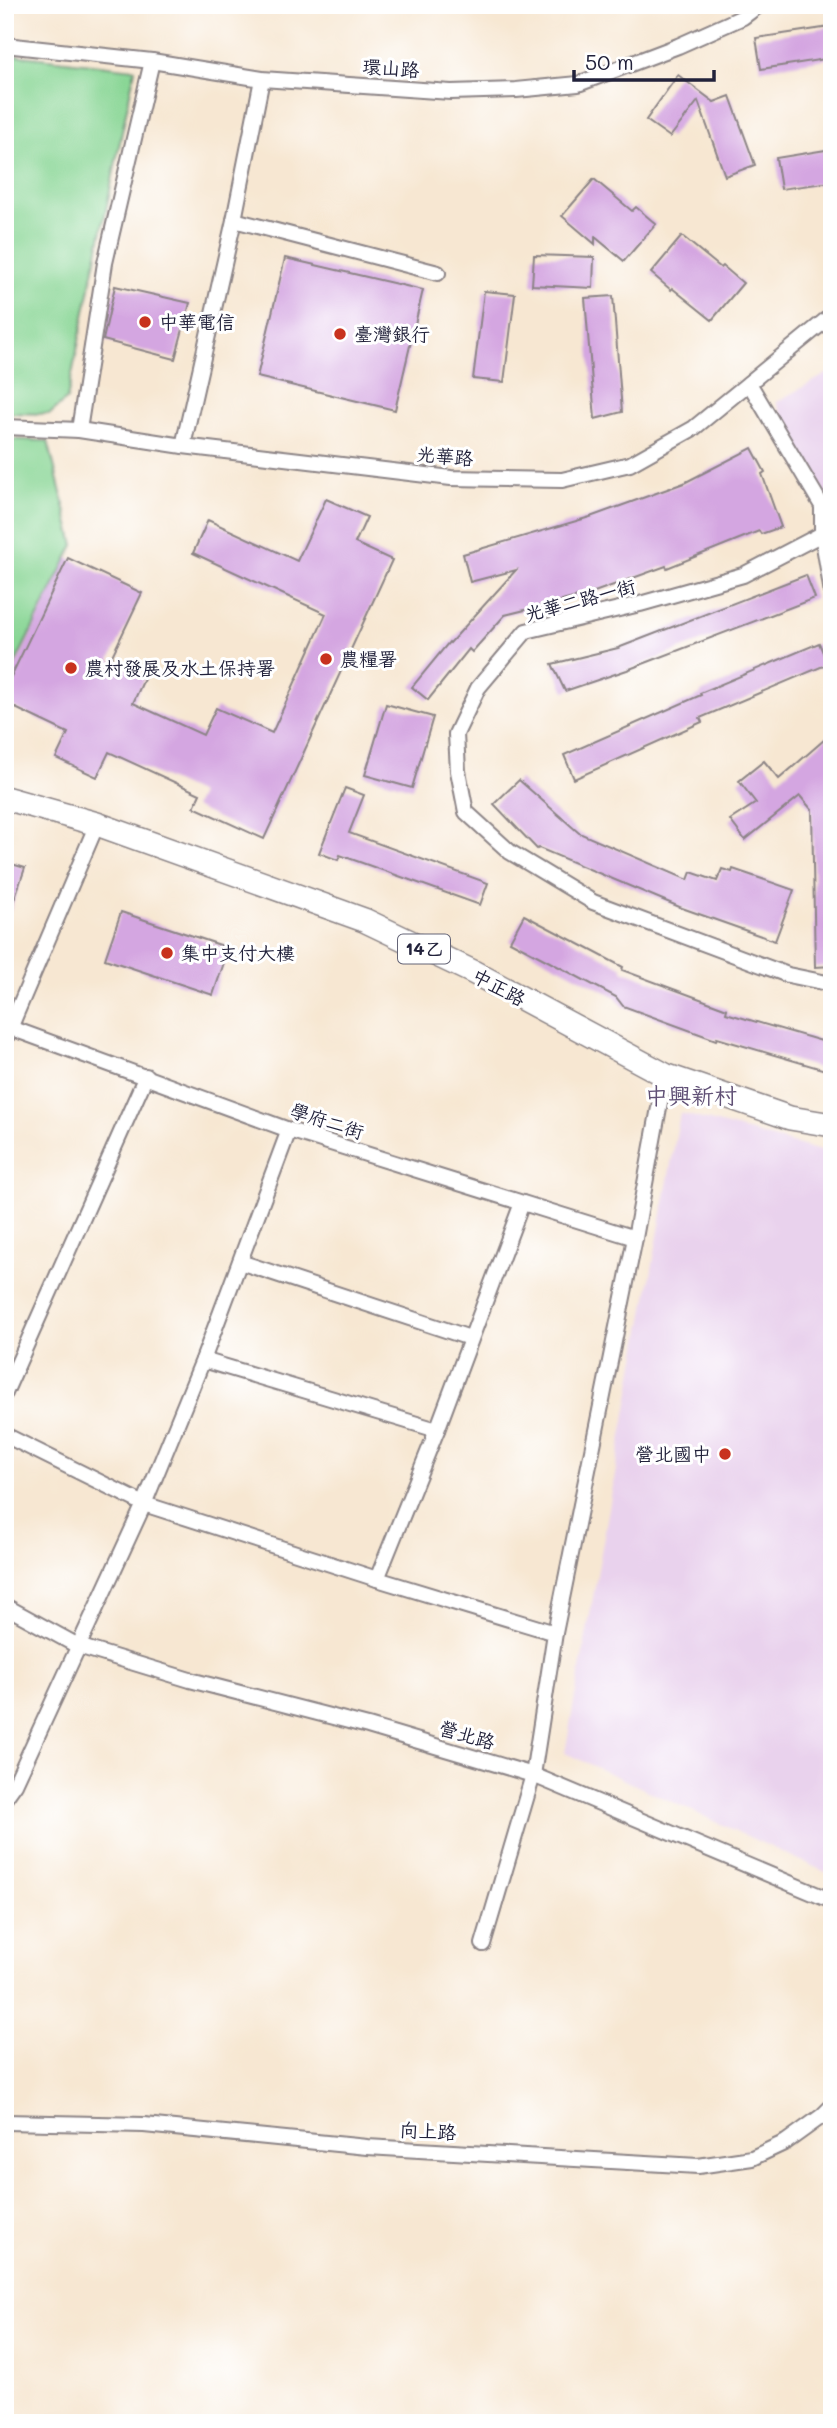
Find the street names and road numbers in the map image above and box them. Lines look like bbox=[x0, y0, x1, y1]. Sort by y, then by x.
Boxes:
street label: 環山路 bbox=[362, 53, 420, 82]
street label: 光華路 bbox=[416, 441, 475, 470]
street label: 光華二路一街 bbox=[522, 573, 638, 626]
road number: 14乙 bbox=[398, 934, 450, 964]
street label: 中正路 bbox=[468, 962, 530, 1011]
street label: 學府二街 bbox=[287, 1097, 367, 1144]
street label: 營北路 bbox=[436, 1715, 498, 1754]
street label: 向上路 bbox=[399, 2117, 457, 2144]

